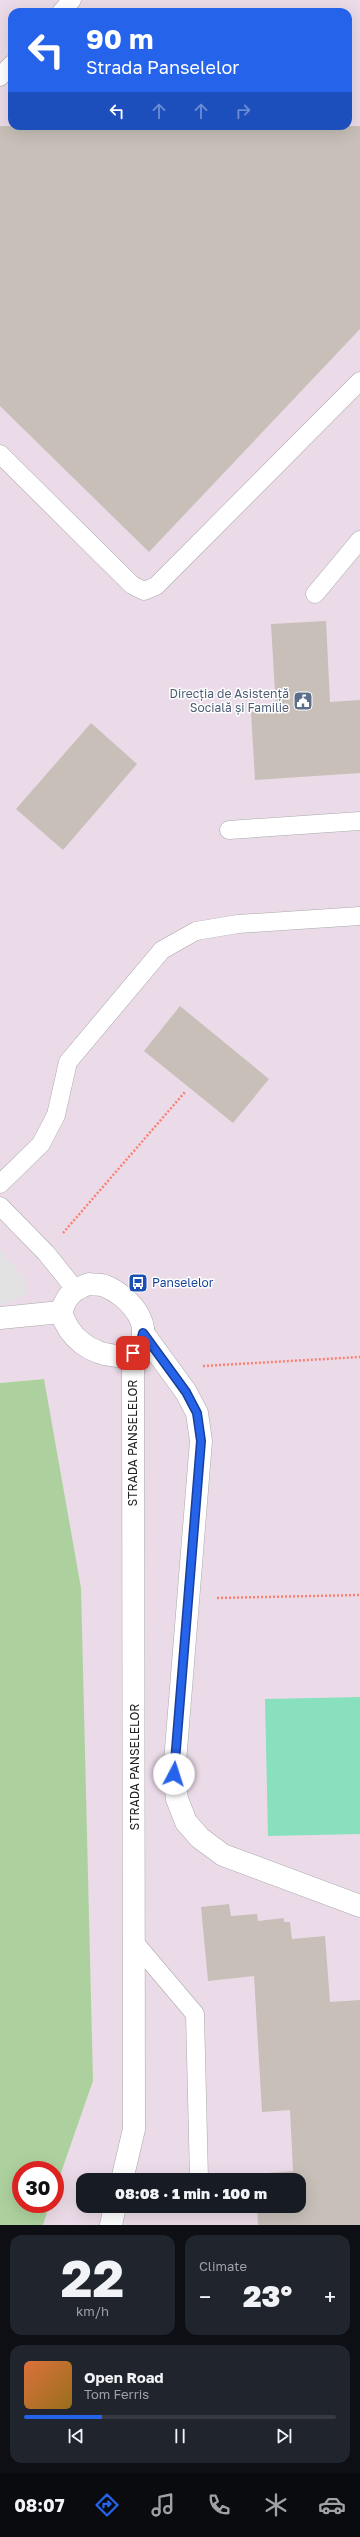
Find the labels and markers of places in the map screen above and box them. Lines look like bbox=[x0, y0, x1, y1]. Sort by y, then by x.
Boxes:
place label: Direcția de Asistență Socială și Familie bbox=[170, 686, 289, 715]
public building icon: Direcția de Asistență Socială și Familie bbox=[292, 690, 314, 712]
bus stop icon: Panselelor bbox=[127, 1272, 149, 1294]
place label: Panselelor bbox=[152, 1275, 214, 1290]
pin bbox=[116, 1336, 150, 1370]

